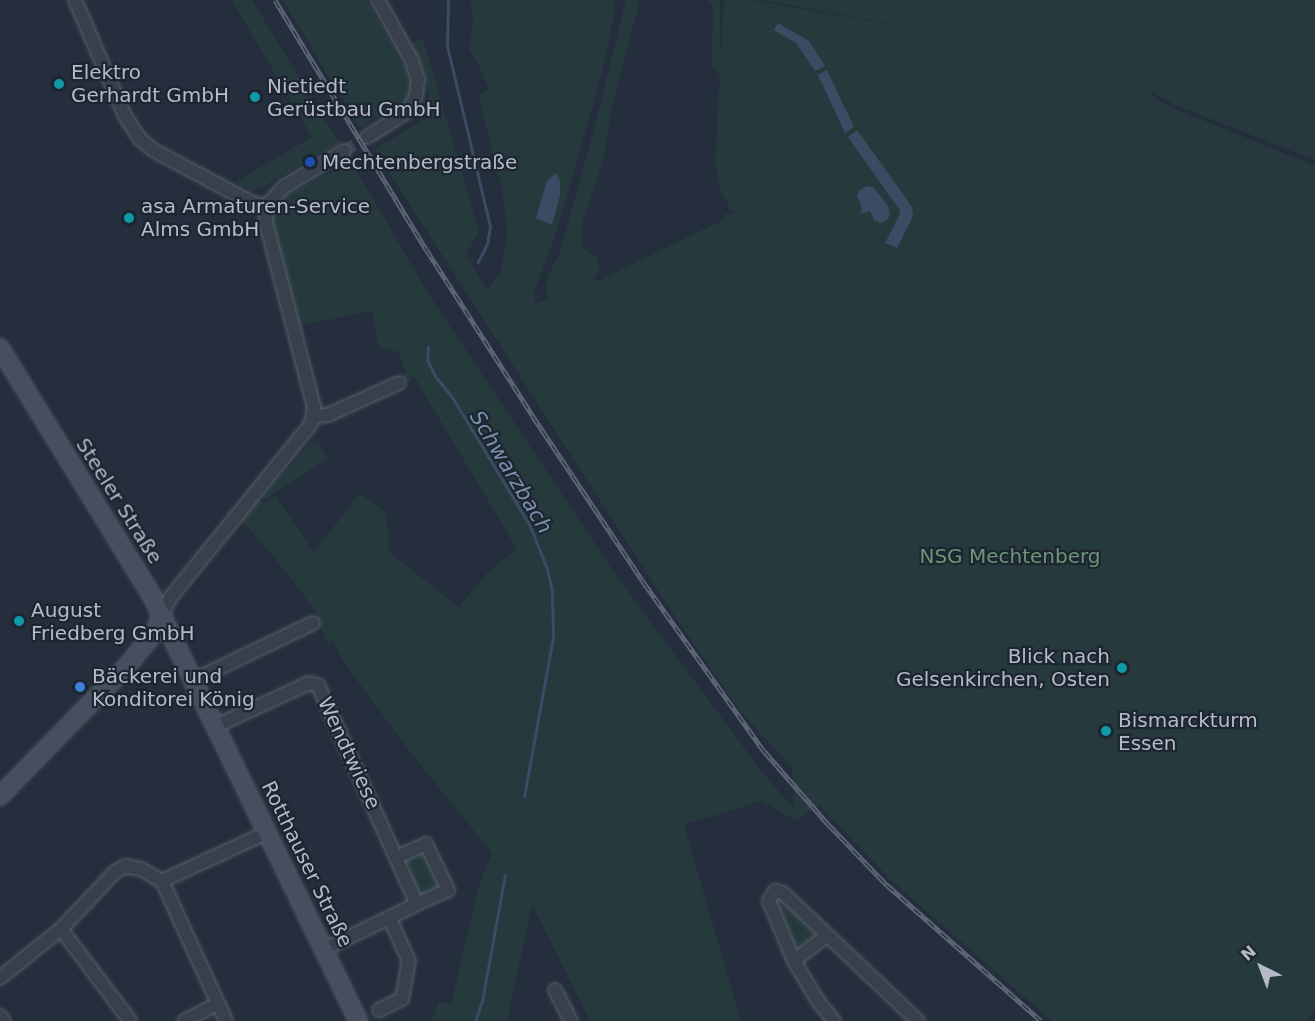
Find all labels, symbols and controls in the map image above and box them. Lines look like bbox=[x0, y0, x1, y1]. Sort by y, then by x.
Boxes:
place label: Elektro Gerhardt GmbH bbox=[71, 60, 229, 107]
place label: Nietiedt Gerüstbau GmbH bbox=[267, 74, 441, 121]
marker: Elektro Gerhardt GmbH bbox=[52, 77, 66, 91]
marker: Nietiedt Gerüstbau GmbH bbox=[248, 90, 262, 104]
place label: Mechtenbergstraße bbox=[322, 150, 517, 174]
marker: Mechtenbergstraße bbox=[303, 155, 317, 169]
place label: asa Armaturen-Service Alms GmbH bbox=[141, 195, 370, 242]
marker: asa Armaturen-Service Alms GmbH bbox=[122, 211, 136, 225]
water label: Schwarzbach bbox=[464, 406, 558, 538]
street label: Steeler Straße bbox=[71, 434, 167, 568]
park label: NSG Mechtenberg bbox=[919, 544, 1101, 568]
place label: August Friedberg GmbH bbox=[31, 598, 194, 645]
marker: August Friedberg GmbH bbox=[12, 614, 26, 628]
place label: Blick nach Gelsenkirchen, Osten bbox=[896, 644, 1110, 691]
marker: Blick nach Gelsenkirchen, Osten bbox=[1115, 661, 1129, 675]
place label: Bäckerei und Konditorei König bbox=[92, 664, 255, 711]
marker: Bäckerei und Konditorei König bbox=[73, 680, 87, 694]
street label: Wendtwiese bbox=[313, 693, 385, 813]
place label: Bismarckturm Essen bbox=[1118, 708, 1258, 755]
marker: Bismarckturm Essen bbox=[1099, 724, 1113, 738]
street label: Rotthauser Straße bbox=[256, 777, 358, 951]
north arrow bbox=[1231, 937, 1291, 997]
text: N bbox=[1237, 942, 1260, 965]

